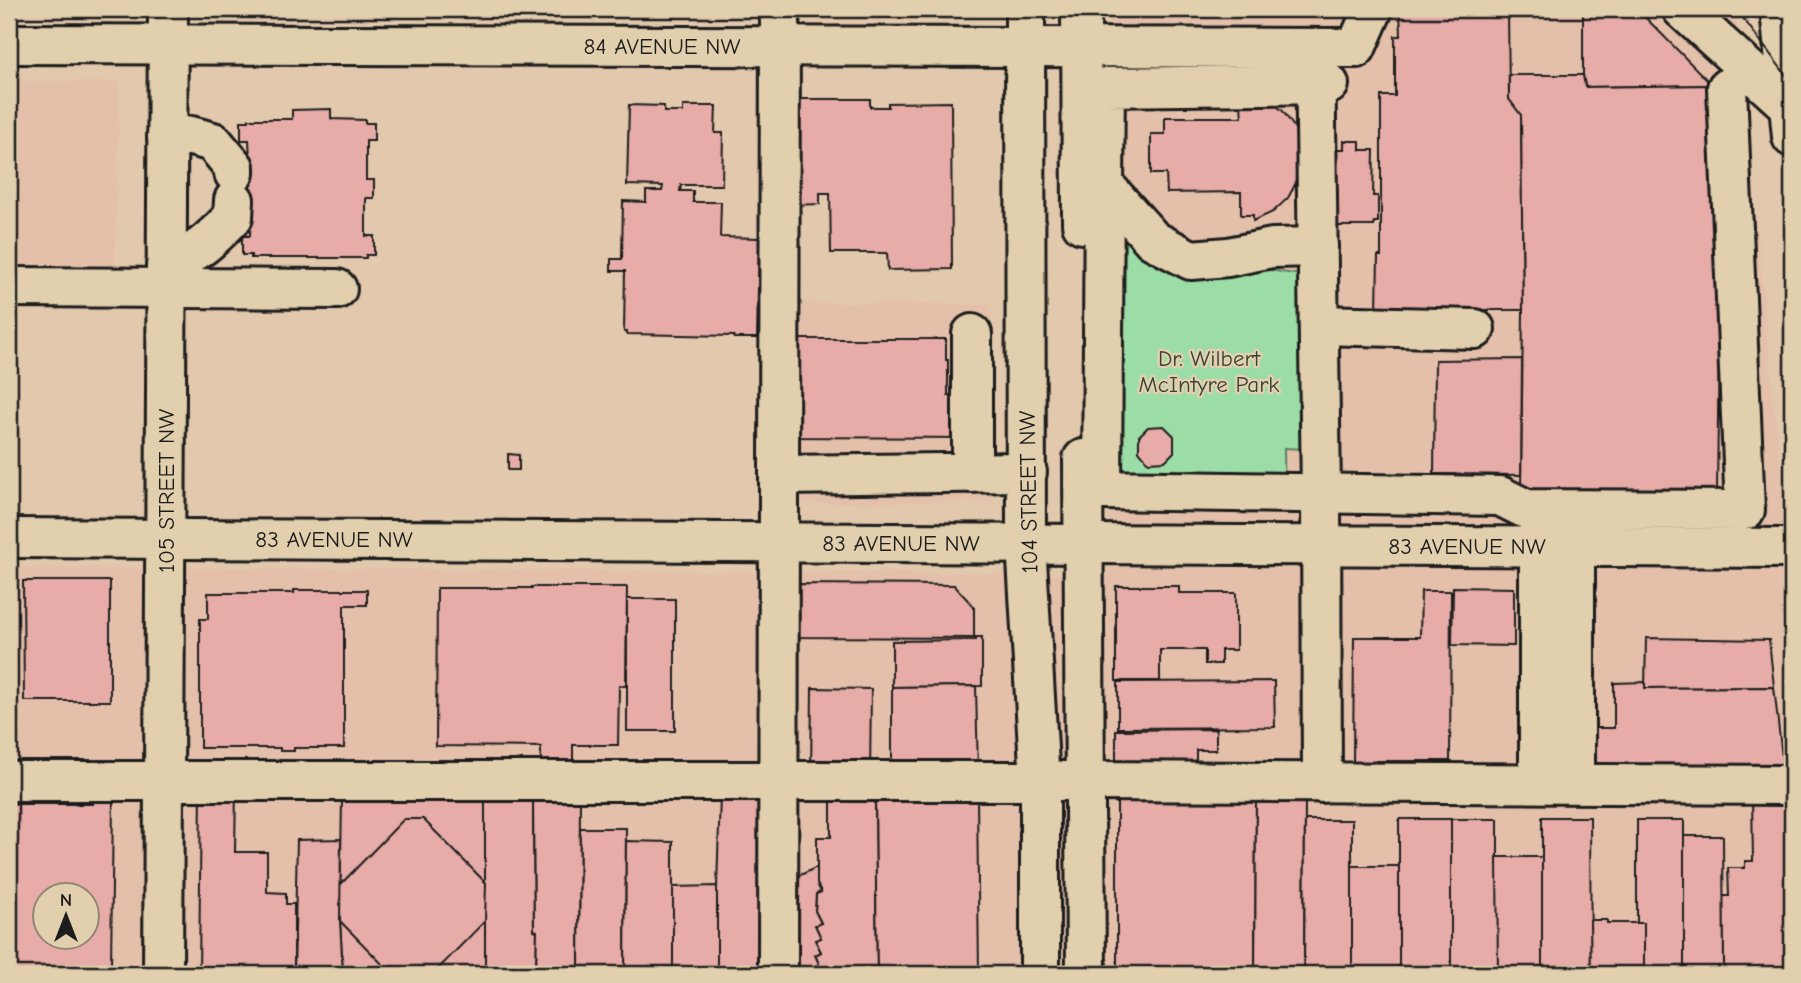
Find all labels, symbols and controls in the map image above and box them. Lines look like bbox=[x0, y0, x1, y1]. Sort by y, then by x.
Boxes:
street label: 84 AVENUE NW bbox=[584, 33, 740, 60]
park label: Dr. Wilbert McIntyre Park bbox=[1139, 345, 1279, 398]
street label: 105 STREET NW bbox=[153, 409, 180, 573]
street label: 104 STREET NW bbox=[1014, 410, 1043, 574]
street label: 83 AVENUE NW bbox=[255, 526, 413, 553]
street label: 83 AVENUE NW bbox=[822, 530, 980, 557]
street label: 83 AVENUE NW bbox=[1388, 533, 1546, 560]
north arrow bbox=[32, 881, 102, 951]
text: N bbox=[60, 889, 72, 911]

